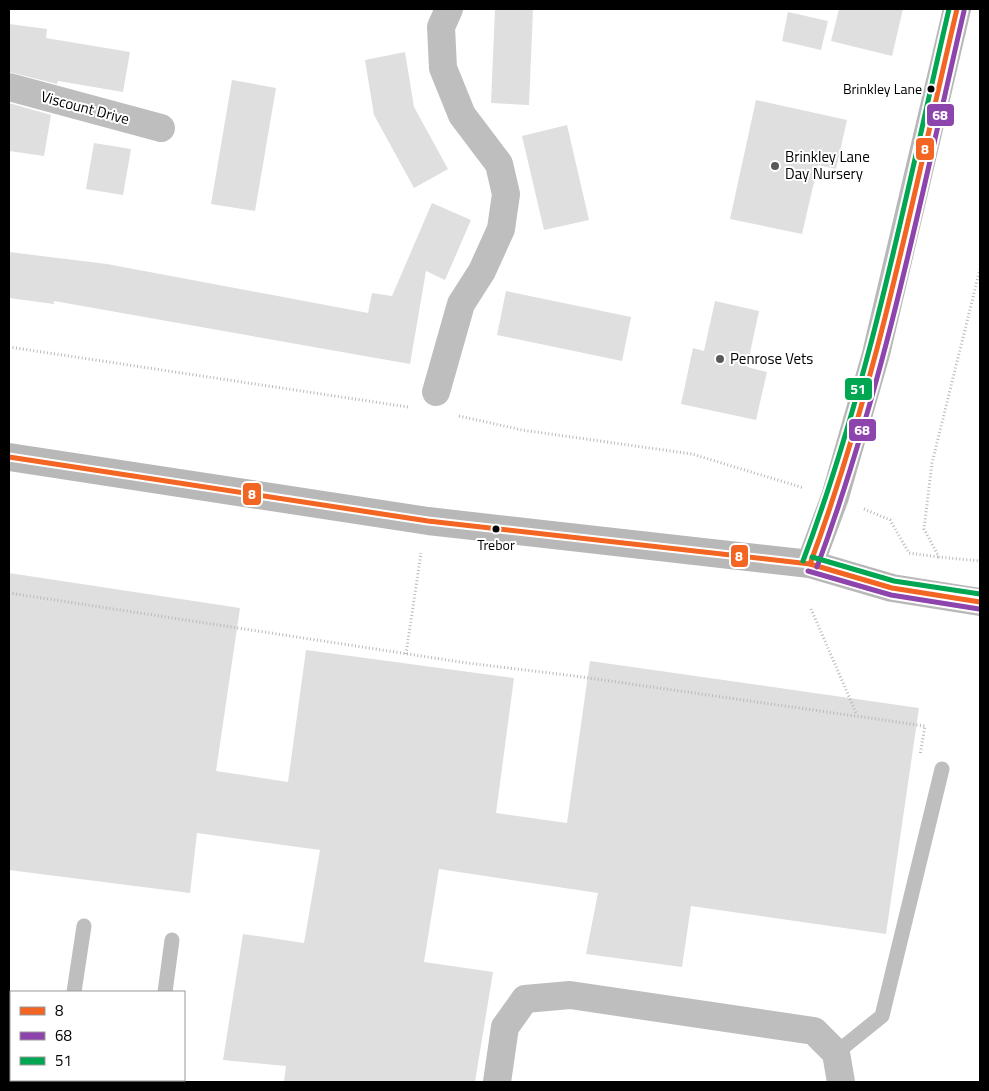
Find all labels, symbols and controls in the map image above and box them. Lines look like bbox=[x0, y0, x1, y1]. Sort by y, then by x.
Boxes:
place label: Brinkley Lane bbox=[843, 78, 922, 99]
marker: Brinkley Lane bbox=[926, 84, 936, 94]
street label: Viscount Drive bbox=[38, 85, 132, 130]
line badge: 68 bbox=[926, 103, 955, 127]
text: 68 bbox=[932, 104, 948, 125]
line badge: 8 bbox=[915, 137, 935, 161]
text: 8 bbox=[921, 138, 929, 159]
place label: Brinkley Lane Day Nursery bbox=[785, 145, 870, 185]
marker: Brinkley Lane Day Nursery bbox=[769, 160, 781, 172]
place label: Penrose Vets bbox=[730, 347, 813, 370]
marker: Penrose Vets bbox=[714, 353, 726, 365]
line badge: 51 bbox=[844, 377, 873, 401]
text: 51 bbox=[850, 378, 866, 399]
line badge: 68 bbox=[848, 418, 877, 442]
text: 68 bbox=[854, 419, 870, 440]
line badge: 8 bbox=[242, 482, 262, 506]
text: 8 bbox=[248, 483, 256, 504]
marker: Trebor bbox=[491, 524, 501, 534]
place label: Trebor bbox=[477, 534, 515, 555]
line badge: 8 bbox=[730, 544, 749, 568]
text: 8 bbox=[735, 545, 743, 566]
legend bbox=[10, 991, 185, 1081]
text: 8 bbox=[55, 999, 63, 1022]
text: 68 bbox=[55, 1024, 72, 1047]
text: 51 bbox=[55, 1049, 72, 1072]

